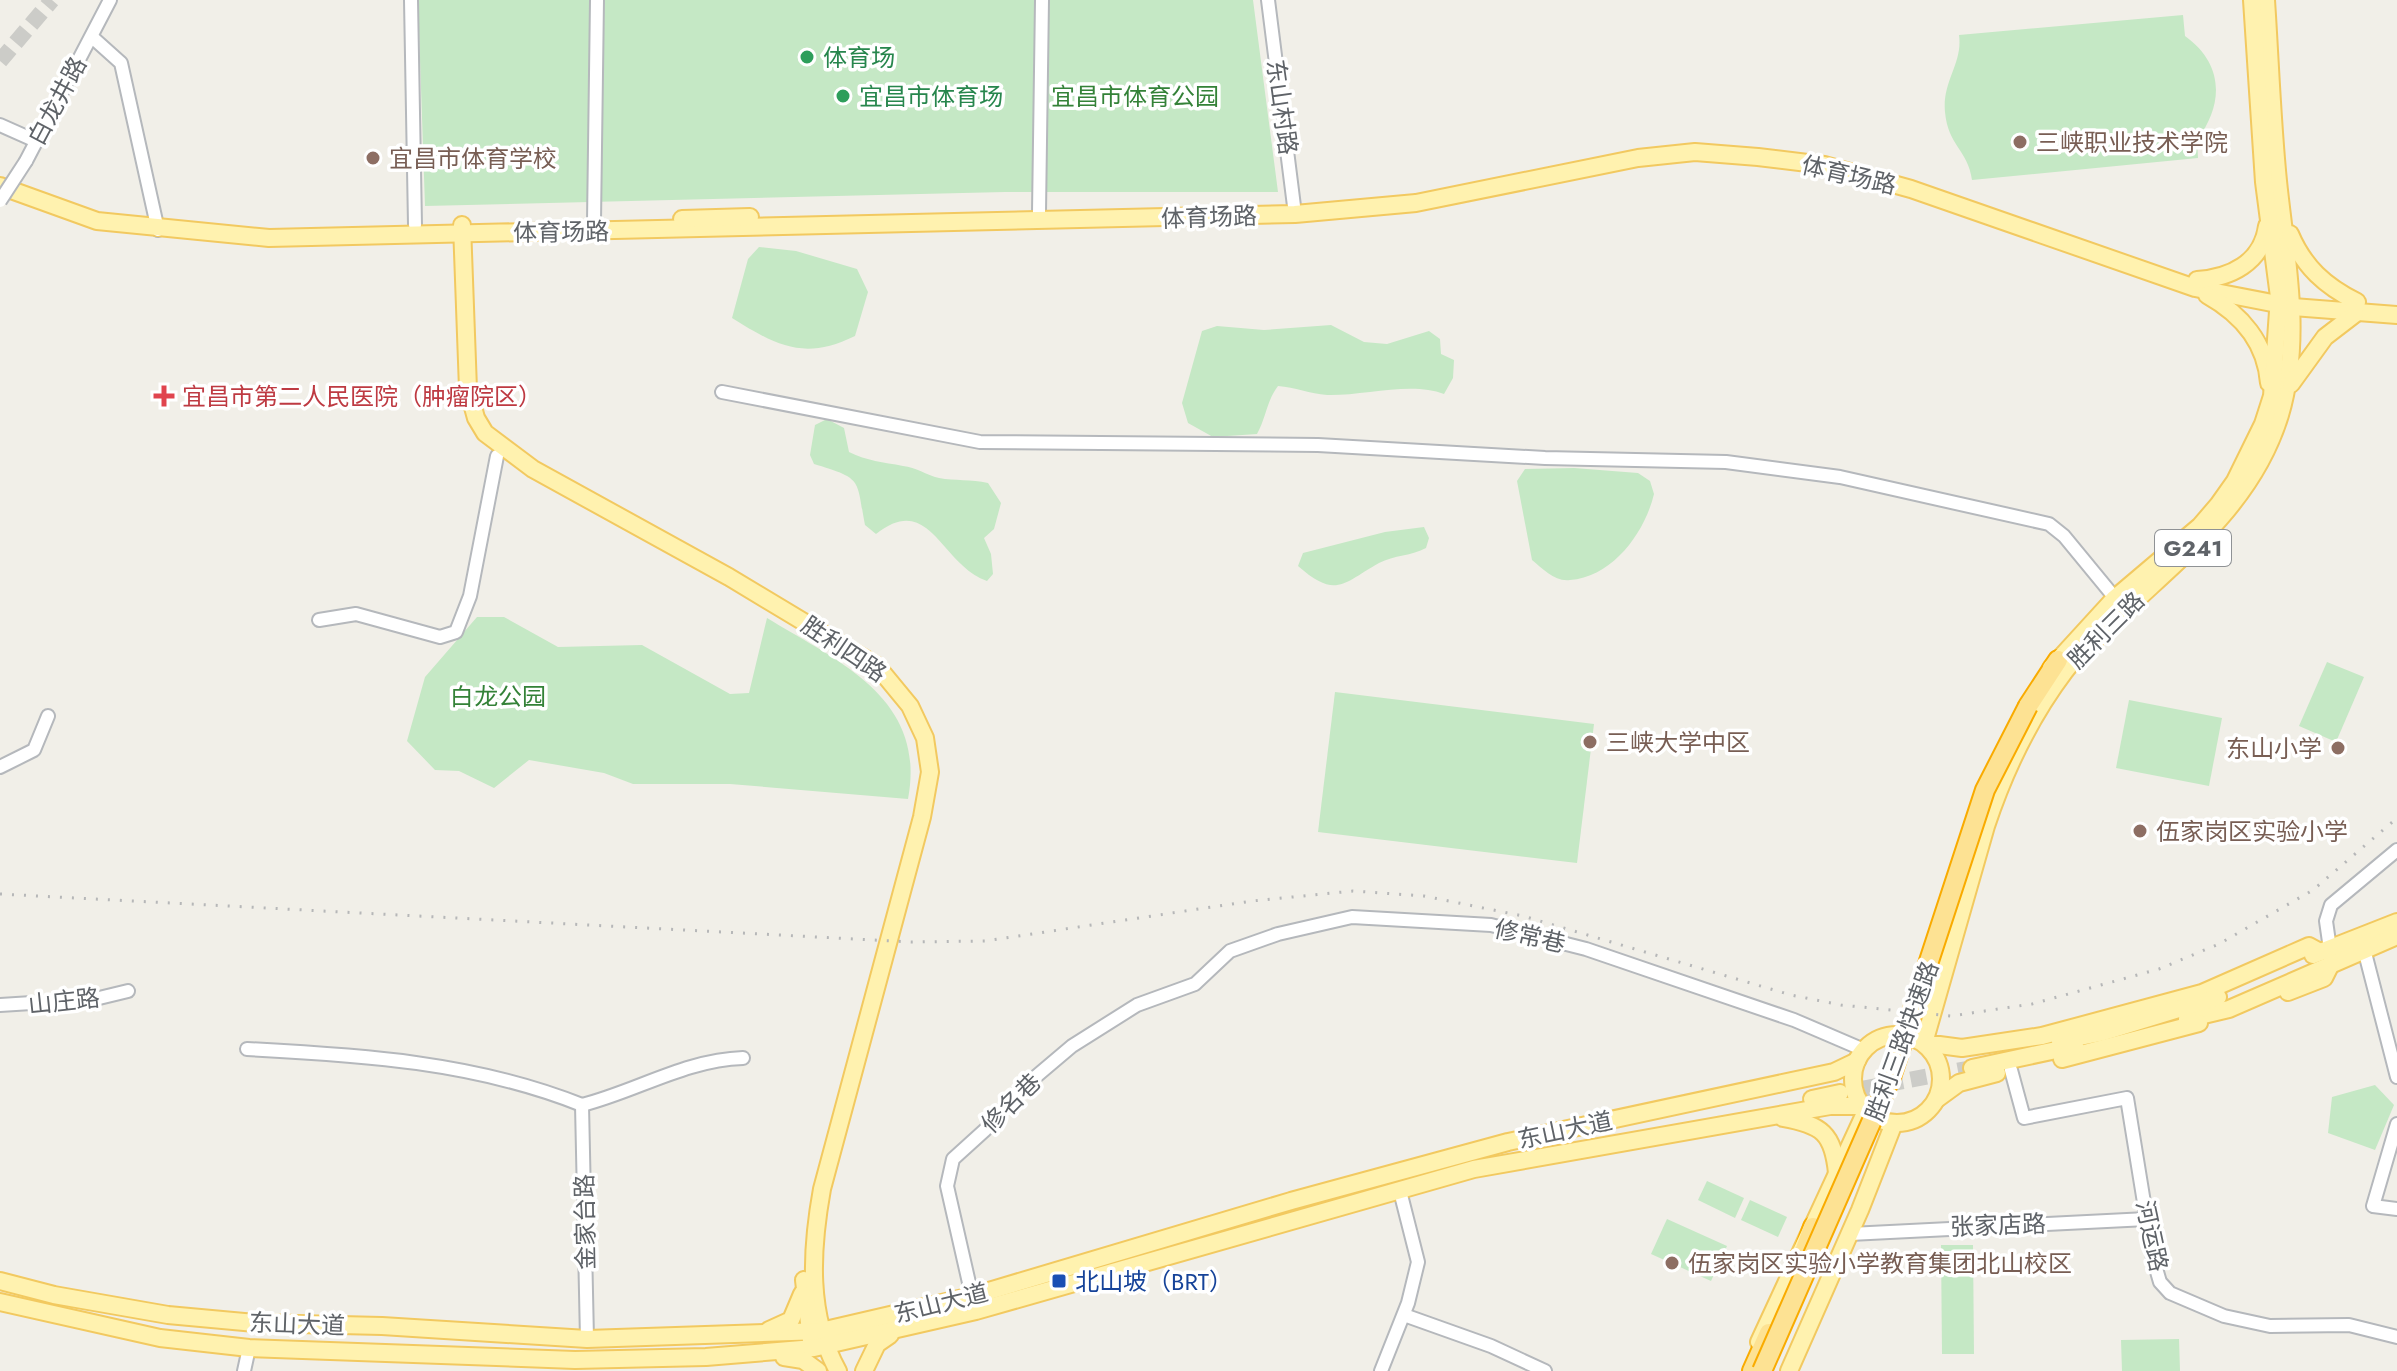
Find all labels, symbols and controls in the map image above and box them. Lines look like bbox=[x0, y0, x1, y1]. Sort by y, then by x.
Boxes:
place label: 体育场 bbox=[823, 40, 895, 75]
marker: 体育场 bbox=[798, 48, 816, 66]
street label: 白龙井路 bbox=[19, 50, 95, 152]
street label: 东山村路 bbox=[1258, 57, 1306, 157]
place label: 宜昌市体育场 bbox=[859, 79, 1003, 114]
park label: 宜昌市体育公园 bbox=[1051, 79, 1219, 114]
marker: 宜昌市体育场 bbox=[834, 87, 852, 105]
place label: 三峡职业技术学院 bbox=[2036, 125, 2228, 160]
marker: 三峡职业技术学院 bbox=[2011, 133, 2029, 151]
place label: 宜昌市体育学校 bbox=[389, 141, 557, 176]
street label: 体育场路 bbox=[1798, 147, 1900, 203]
marker: 宜昌市体育学校 bbox=[364, 149, 382, 167]
street label: 体育场路 bbox=[1160, 198, 1258, 236]
street label: 体育场路 bbox=[513, 214, 609, 250]
place label: 宜昌市第二人民医院（肿瘤院区） bbox=[182, 379, 542, 414]
marker: 宜昌市第二人民医院（肿瘤院区） bbox=[153, 385, 175, 407]
road number: G241 bbox=[2155, 530, 2231, 566]
street label: 胜利三路 bbox=[2060, 584, 2152, 676]
street label: 胜利四路 bbox=[794, 608, 894, 690]
park label: 白龙公园 bbox=[450, 679, 546, 714]
place label: 三峡大学中区 bbox=[1606, 725, 1750, 760]
place label: 东山小学 bbox=[2226, 731, 2322, 766]
marker: 三峡大学中区 bbox=[1581, 733, 1599, 751]
marker: 东山小学 bbox=[2329, 739, 2347, 757]
place label: 伍家岗区实验小学 bbox=[2156, 814, 2348, 849]
marker: 伍家岗区实验小学 bbox=[2131, 822, 2149, 840]
street label: 修常巷 bbox=[1491, 911, 1569, 961]
street label: 胜利三路快速路 bbox=[1857, 956, 1947, 1126]
street label: 山庄路 bbox=[26, 980, 102, 1022]
street label: 修名巷 bbox=[973, 1065, 1049, 1141]
street label: 东山大道 bbox=[1514, 1103, 1616, 1157]
street label: 金家台路 bbox=[567, 1174, 603, 1270]
street label: 河运路 bbox=[2127, 1197, 2177, 1275]
street label: 张家店路 bbox=[1949, 1206, 2047, 1244]
place label: 伍家岗区实验小学教育集团北山校区 bbox=[1688, 1246, 2072, 1281]
marker: 伍家岗区实验小学教育集团北山校区 bbox=[1663, 1254, 1681, 1272]
place label: 北山坡（BRT） bbox=[1075, 1264, 1233, 1299]
marker: 北山坡（BRT） bbox=[1050, 1272, 1068, 1290]
street label: 东山大道 bbox=[890, 1274, 992, 1332]
street label: 东山大道 bbox=[248, 1305, 346, 1343]

